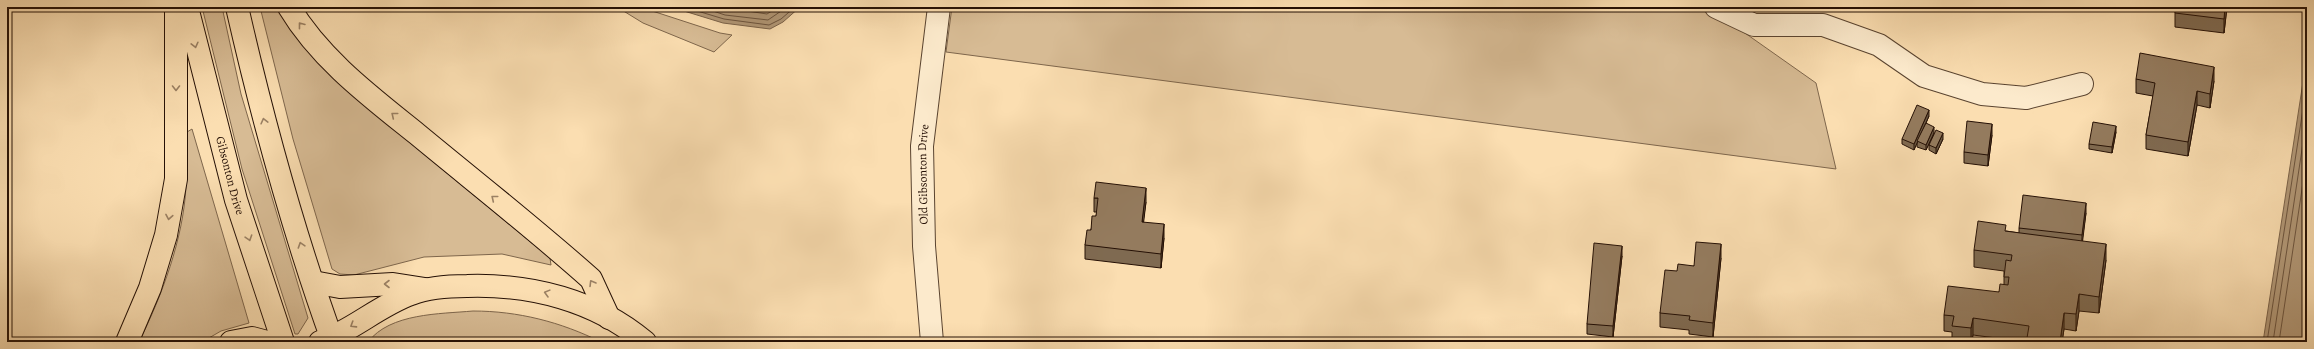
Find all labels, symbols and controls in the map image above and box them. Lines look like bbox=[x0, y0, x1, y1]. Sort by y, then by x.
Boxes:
one-way arrow bbox=[299, 22, 306, 29]
one-way arrow bbox=[191, 42, 199, 48]
one-way arrow bbox=[172, 85, 180, 91]
one-way arrow bbox=[391, 113, 398, 120]
one-way arrow bbox=[260, 117, 269, 124]
street label: Old Gibsonton Drive bbox=[914, 123, 933, 225]
street label: Gibsonton Drive bbox=[212, 135, 248, 217]
one-way arrow bbox=[492, 195, 499, 202]
one-way arrow bbox=[166, 214, 174, 221]
one-way arrow bbox=[244, 234, 253, 241]
one-way arrow bbox=[297, 242, 306, 249]
one-way arrow bbox=[384, 280, 390, 288]
one-way arrow bbox=[589, 280, 597, 287]
one-way arrow bbox=[544, 289, 551, 298]
one-way arrow bbox=[350, 320, 357, 327]

